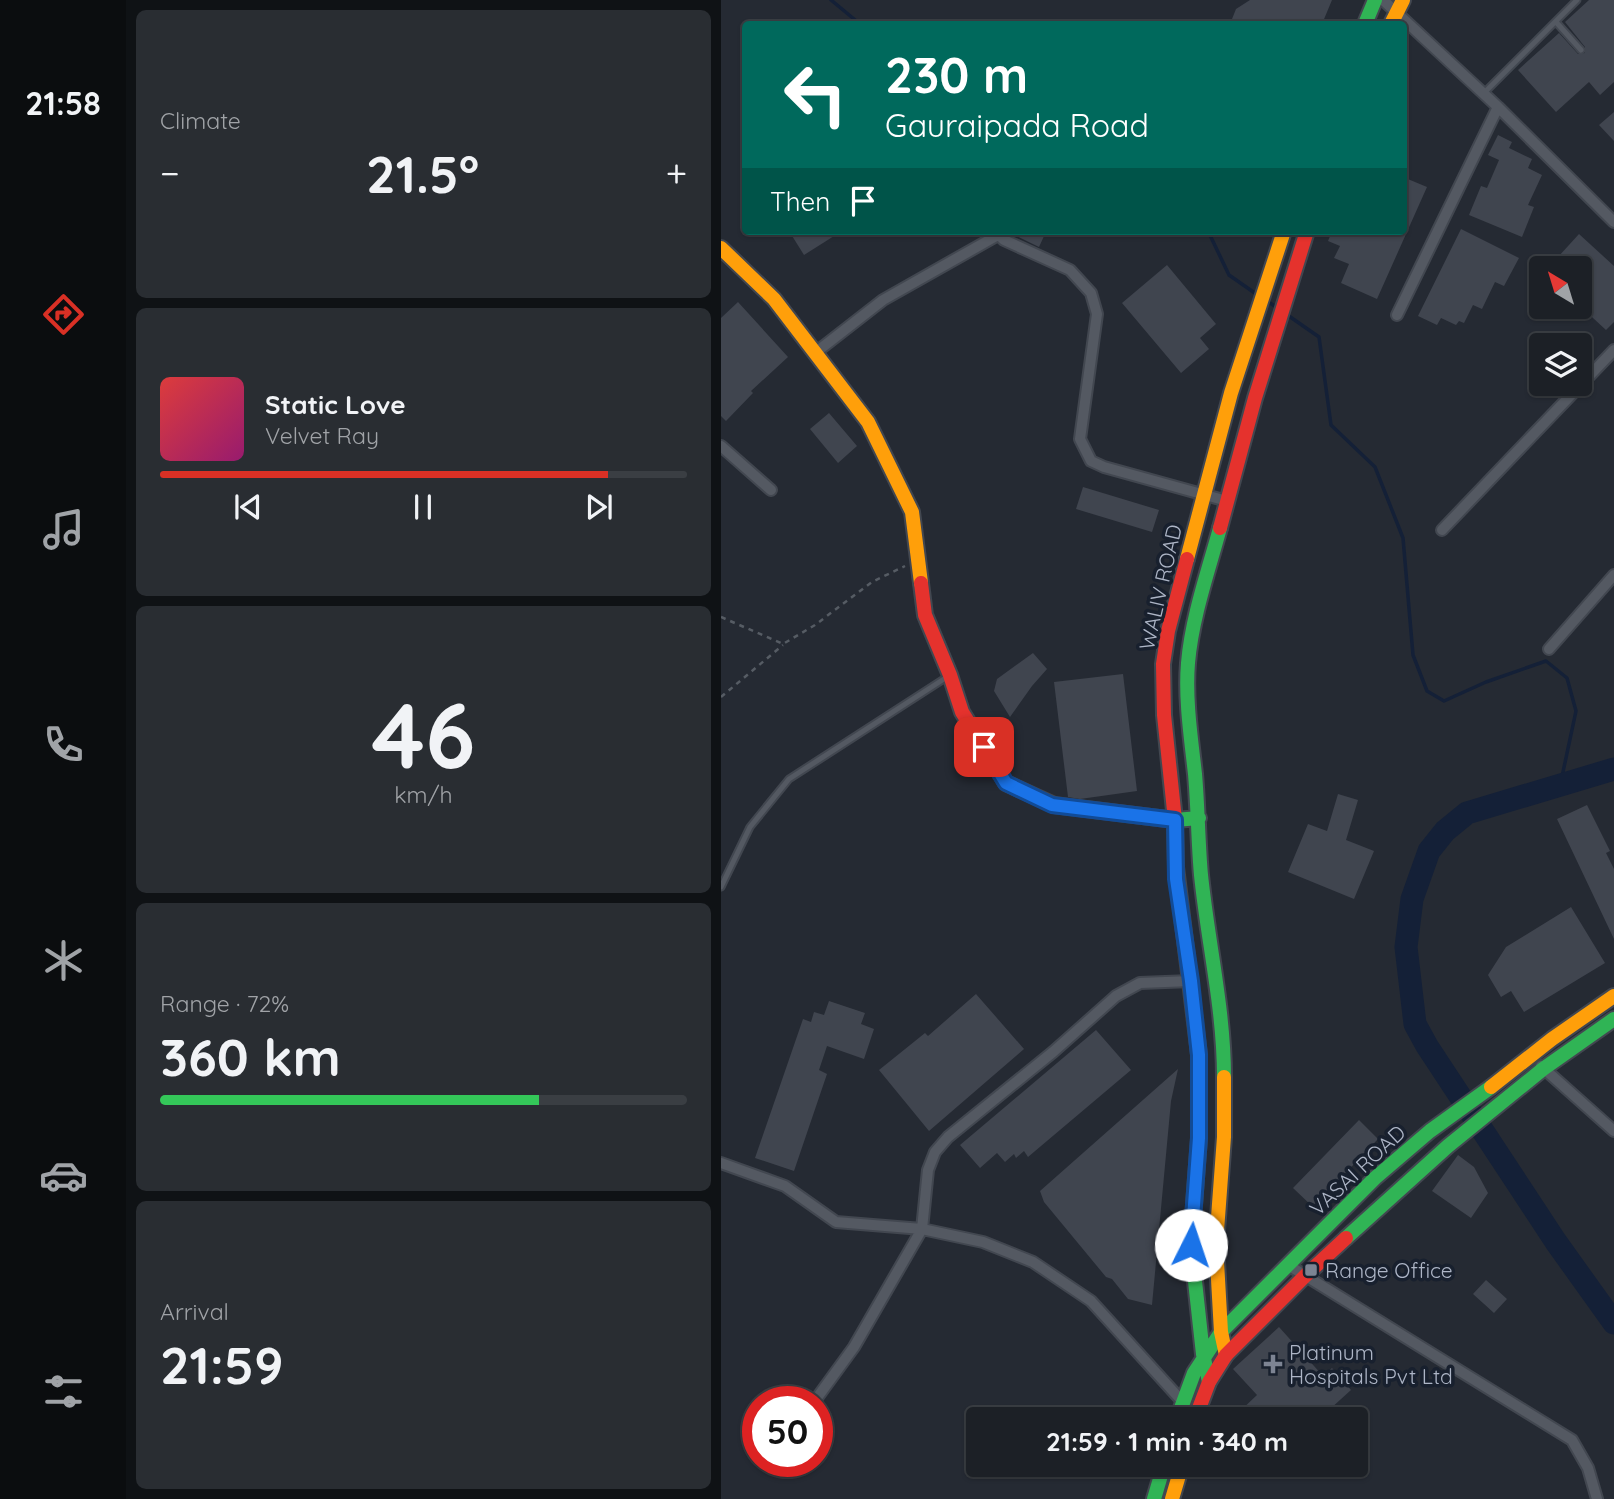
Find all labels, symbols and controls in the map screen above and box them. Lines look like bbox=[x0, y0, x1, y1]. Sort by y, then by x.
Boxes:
text: 230 m bbox=[885, 44, 1028, 105]
icon: left bbox=[770, 49, 861, 140]
text: 21:58 bbox=[25, 83, 101, 123]
text: Gauraipada Road bbox=[885, 105, 1149, 145]
text: Climate bbox=[160, 106, 241, 135]
text: 21.5° bbox=[366, 141, 479, 206]
text: − bbox=[160, 149, 180, 197]
text: + bbox=[666, 149, 687, 197]
icon: arrive bbox=[844, 182, 882, 220]
text: Then bbox=[770, 185, 830, 218]
north arrow bbox=[1529, 256, 1593, 318]
map controls bbox=[1529, 256, 1592, 396]
icon: directions bbox=[39, 290, 88, 339]
button: layers bbox=[1529, 333, 1592, 396]
text: Static Love bbox=[265, 388, 406, 421]
text: Velvet Ray bbox=[265, 421, 379, 450]
icon: previous bbox=[229, 488, 267, 526]
icon: pause bbox=[404, 488, 442, 526]
icon: next bbox=[580, 488, 618, 526]
icon: music bbox=[39, 505, 88, 554]
street label: WALIV ROAD bbox=[1133, 522, 1187, 652]
text: 46 bbox=[372, 677, 475, 791]
pin bbox=[954, 717, 1014, 777]
icon: phone bbox=[39, 720, 88, 769]
icon: arrive bbox=[965, 728, 1003, 766]
text: km/h bbox=[394, 780, 453, 809]
icon: climate bbox=[39, 936, 88, 985]
text: Range · 72% bbox=[160, 989, 289, 1018]
text: 360 km bbox=[160, 1024, 341, 1089]
street label: VASAI ROAD bbox=[1304, 1119, 1410, 1221]
icon: car bbox=[39, 1151, 88, 1200]
position arrow bbox=[1154, 1208, 1228, 1282]
place label: Range Office bbox=[1325, 1257, 1453, 1283]
marker: Range Office bbox=[1303, 1262, 1319, 1278]
text: Arrival bbox=[160, 1297, 229, 1326]
text: 21:59 bbox=[160, 1332, 284, 1397]
place label: Platinum Hospitals Pvt Ltd bbox=[1289, 1339, 1453, 1389]
marker: Platinum Hospitals Pvt Ltd bbox=[1263, 1354, 1283, 1374]
icon: filters bbox=[39, 1367, 88, 1416]
speed limit sign: 50 bbox=[742, 1386, 833, 1477]
text: 21:59 · 1 min · 340 m bbox=[1046, 1425, 1288, 1458]

